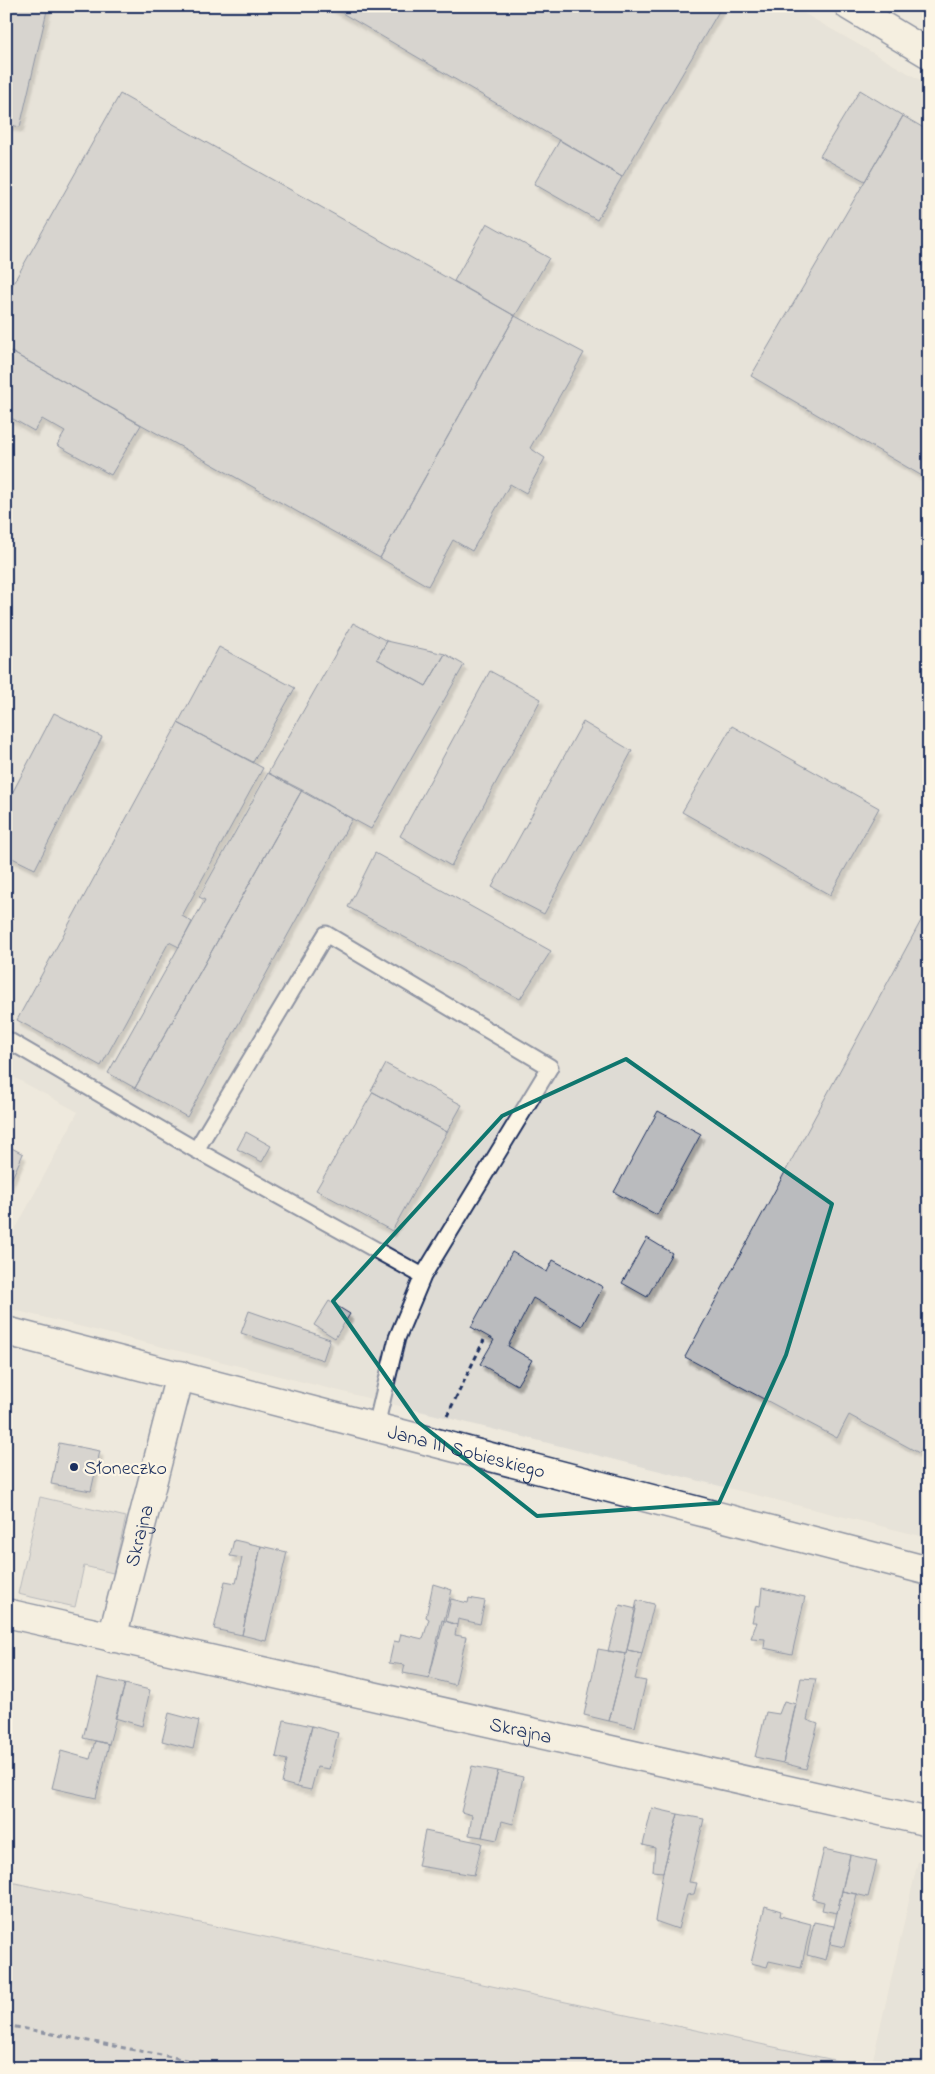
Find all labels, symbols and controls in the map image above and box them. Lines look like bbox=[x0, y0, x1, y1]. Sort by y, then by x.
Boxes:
street label: Jana III Sobieskiego bbox=[384, 1419, 548, 1488]
place label: Słoneczko bbox=[84, 1455, 167, 1484]
marker: Słoneczko bbox=[68, 1461, 80, 1473]
street label: Skrajna bbox=[119, 1502, 163, 1570]
street label: Skrajna bbox=[486, 1711, 554, 1753]

